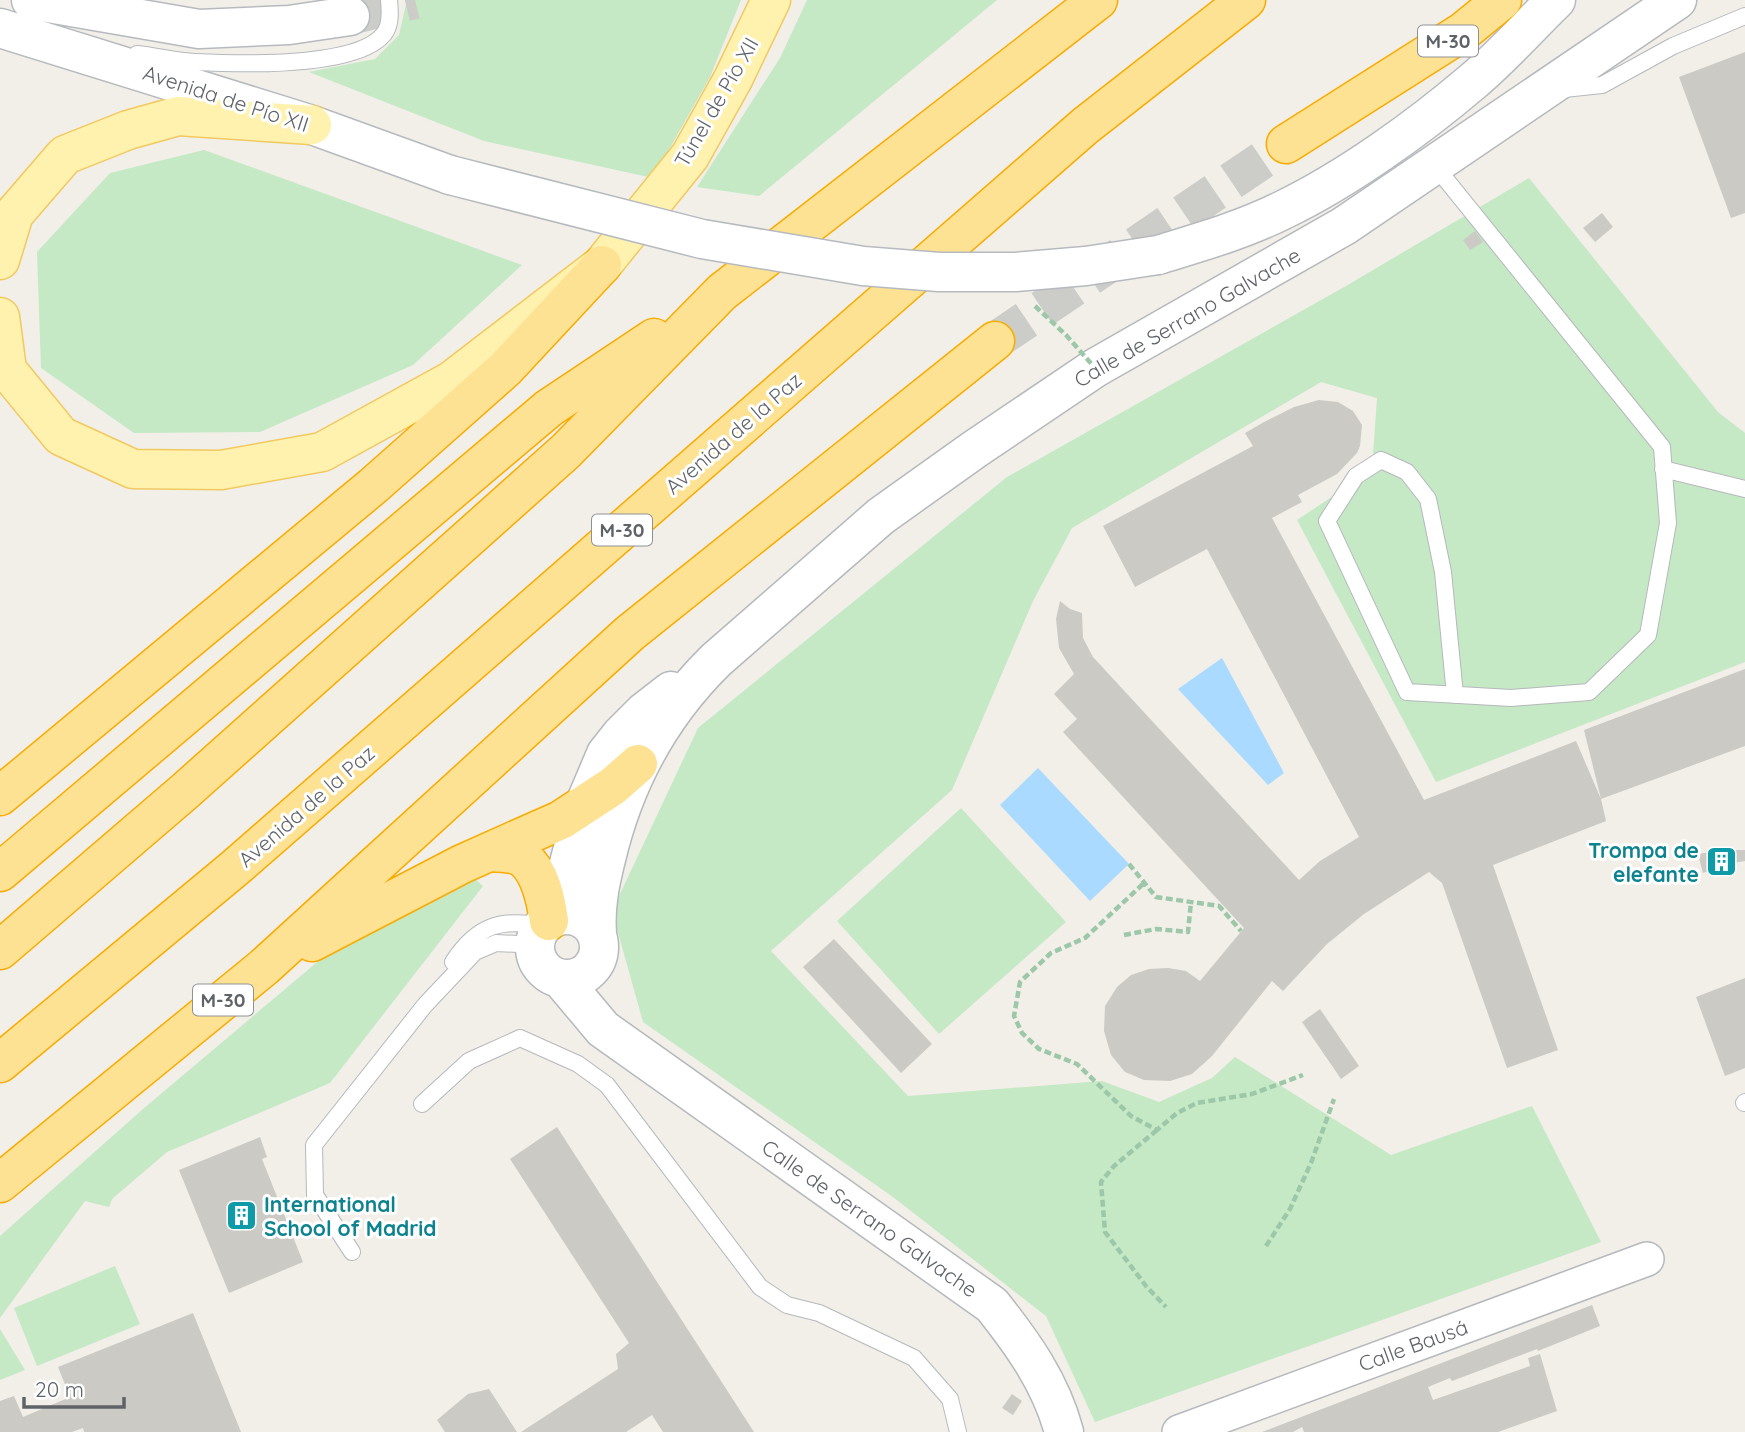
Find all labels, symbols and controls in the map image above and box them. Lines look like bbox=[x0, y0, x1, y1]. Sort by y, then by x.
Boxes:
road number: M-30 bbox=[1418, 25, 1478, 56]
street label: Túnel de Pío XII bbox=[668, 32, 764, 172]
street label: Avenida de Pío XII bbox=[140, 59, 312, 137]
street label: Calle de Serrano Galvache bbox=[1069, 241, 1305, 393]
street label: Avenida de la Paz bbox=[659, 367, 807, 499]
road number: M-30 bbox=[592, 514, 652, 545]
street label: Avenida de la Paz bbox=[232, 740, 380, 872]
place label: Trompa de elefante bbox=[1588, 837, 1699, 887]
building icon: Trompa de elefante bbox=[1705, 845, 1739, 879]
road number: M-30 bbox=[193, 984, 253, 1016]
street label: Calle de Serrano Galvache bbox=[757, 1134, 983, 1302]
place label: International School of Madrid bbox=[264, 1191, 437, 1241]
building icon: International School of Madrid bbox=[224, 1199, 258, 1233]
street label: Calle Bausá bbox=[1355, 1313, 1471, 1377]
scale bar bbox=[24, 1366, 124, 1410]
text: 20 m bbox=[35, 1376, 84, 1402]

